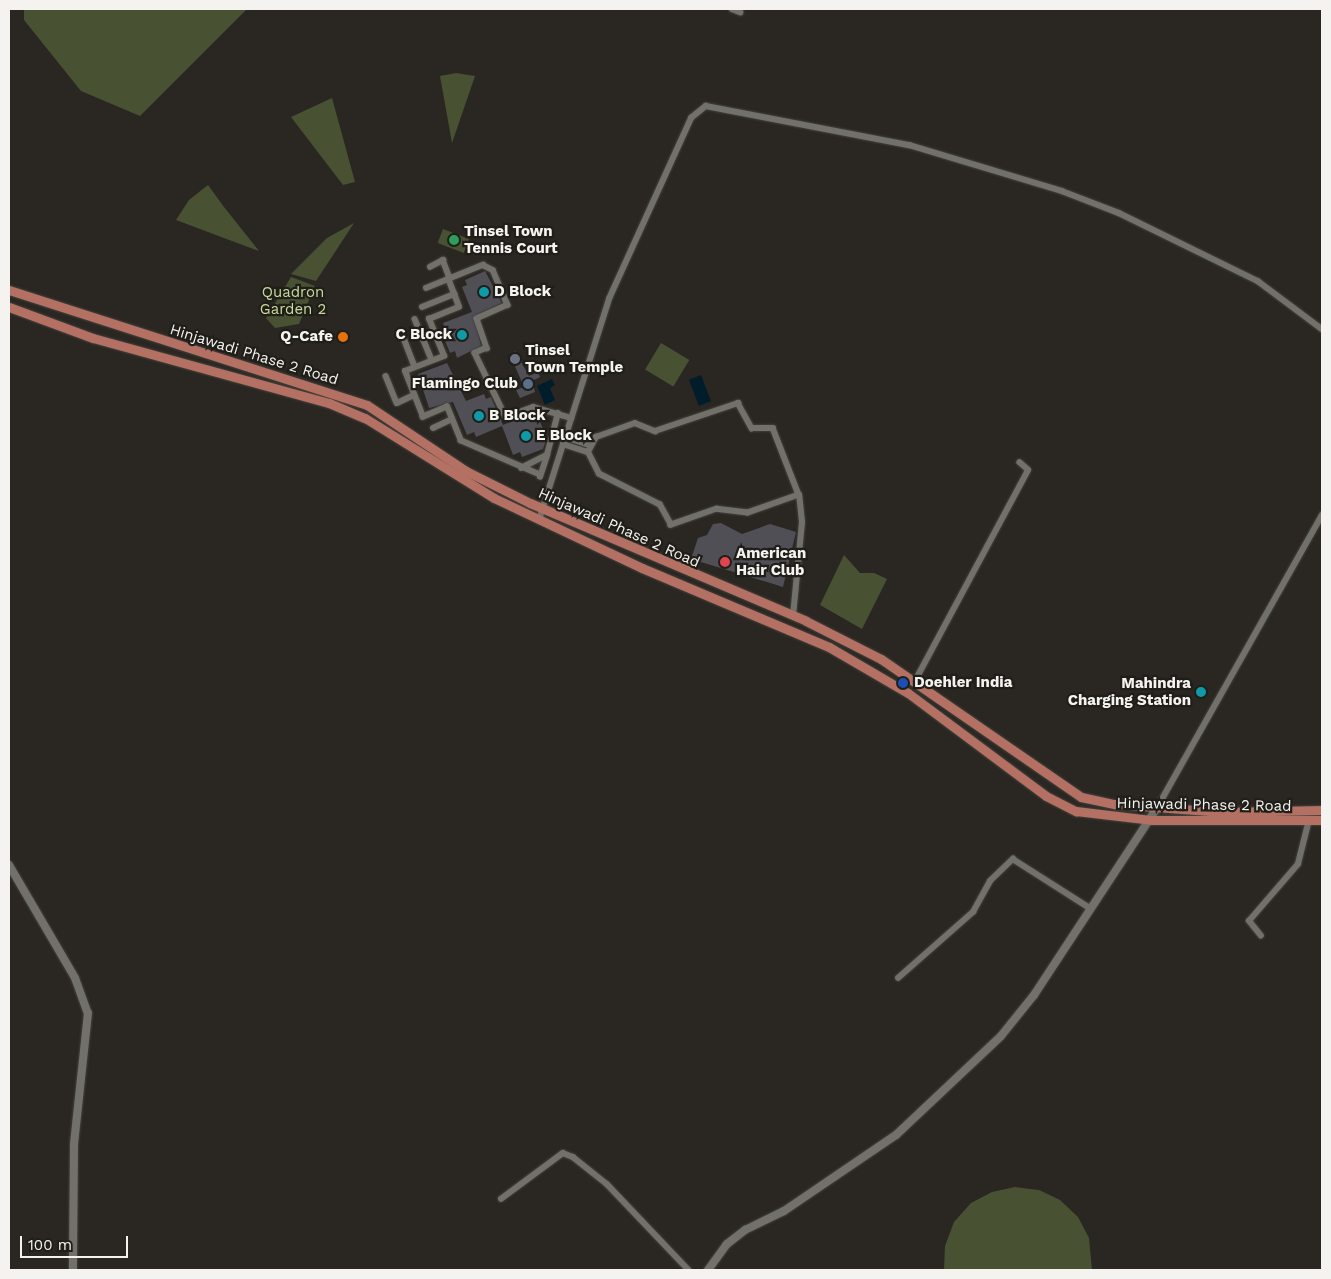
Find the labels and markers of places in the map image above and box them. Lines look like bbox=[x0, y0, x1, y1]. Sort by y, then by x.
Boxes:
place label: Tinsel Town Tennis Court bbox=[464, 222, 558, 257]
marker: Tinsel Town Tennis Court bbox=[448, 234, 460, 246]
place label: D Block bbox=[494, 283, 551, 301]
marker: D Block bbox=[478, 286, 490, 298]
place label: C Block bbox=[396, 326, 452, 344]
place label: Q-Cafe bbox=[280, 328, 333, 346]
marker: C Block bbox=[456, 329, 468, 341]
marker: Q-Cafe bbox=[337, 331, 349, 343]
place label: Tinsel Town Temple bbox=[525, 341, 624, 376]
marker: Tinsel Town Temple bbox=[509, 353, 521, 365]
place label: Flamingo Club bbox=[412, 375, 518, 393]
marker: Flamingo Club bbox=[522, 378, 534, 390]
place label: B Block bbox=[489, 407, 546, 425]
marker: B Block bbox=[473, 410, 485, 422]
place label: E Block bbox=[536, 427, 592, 445]
marker: E Block bbox=[520, 430, 532, 442]
place label: American Hair Club bbox=[736, 544, 806, 579]
marker: American Hair Club bbox=[718, 555, 732, 569]
place label: Doehler India bbox=[914, 674, 1013, 692]
place label: Mahindra Charging Station bbox=[1068, 674, 1191, 709]
marker: Doehler India bbox=[896, 676, 910, 690]
marker: Mahindra Charging Station bbox=[1195, 686, 1207, 698]

